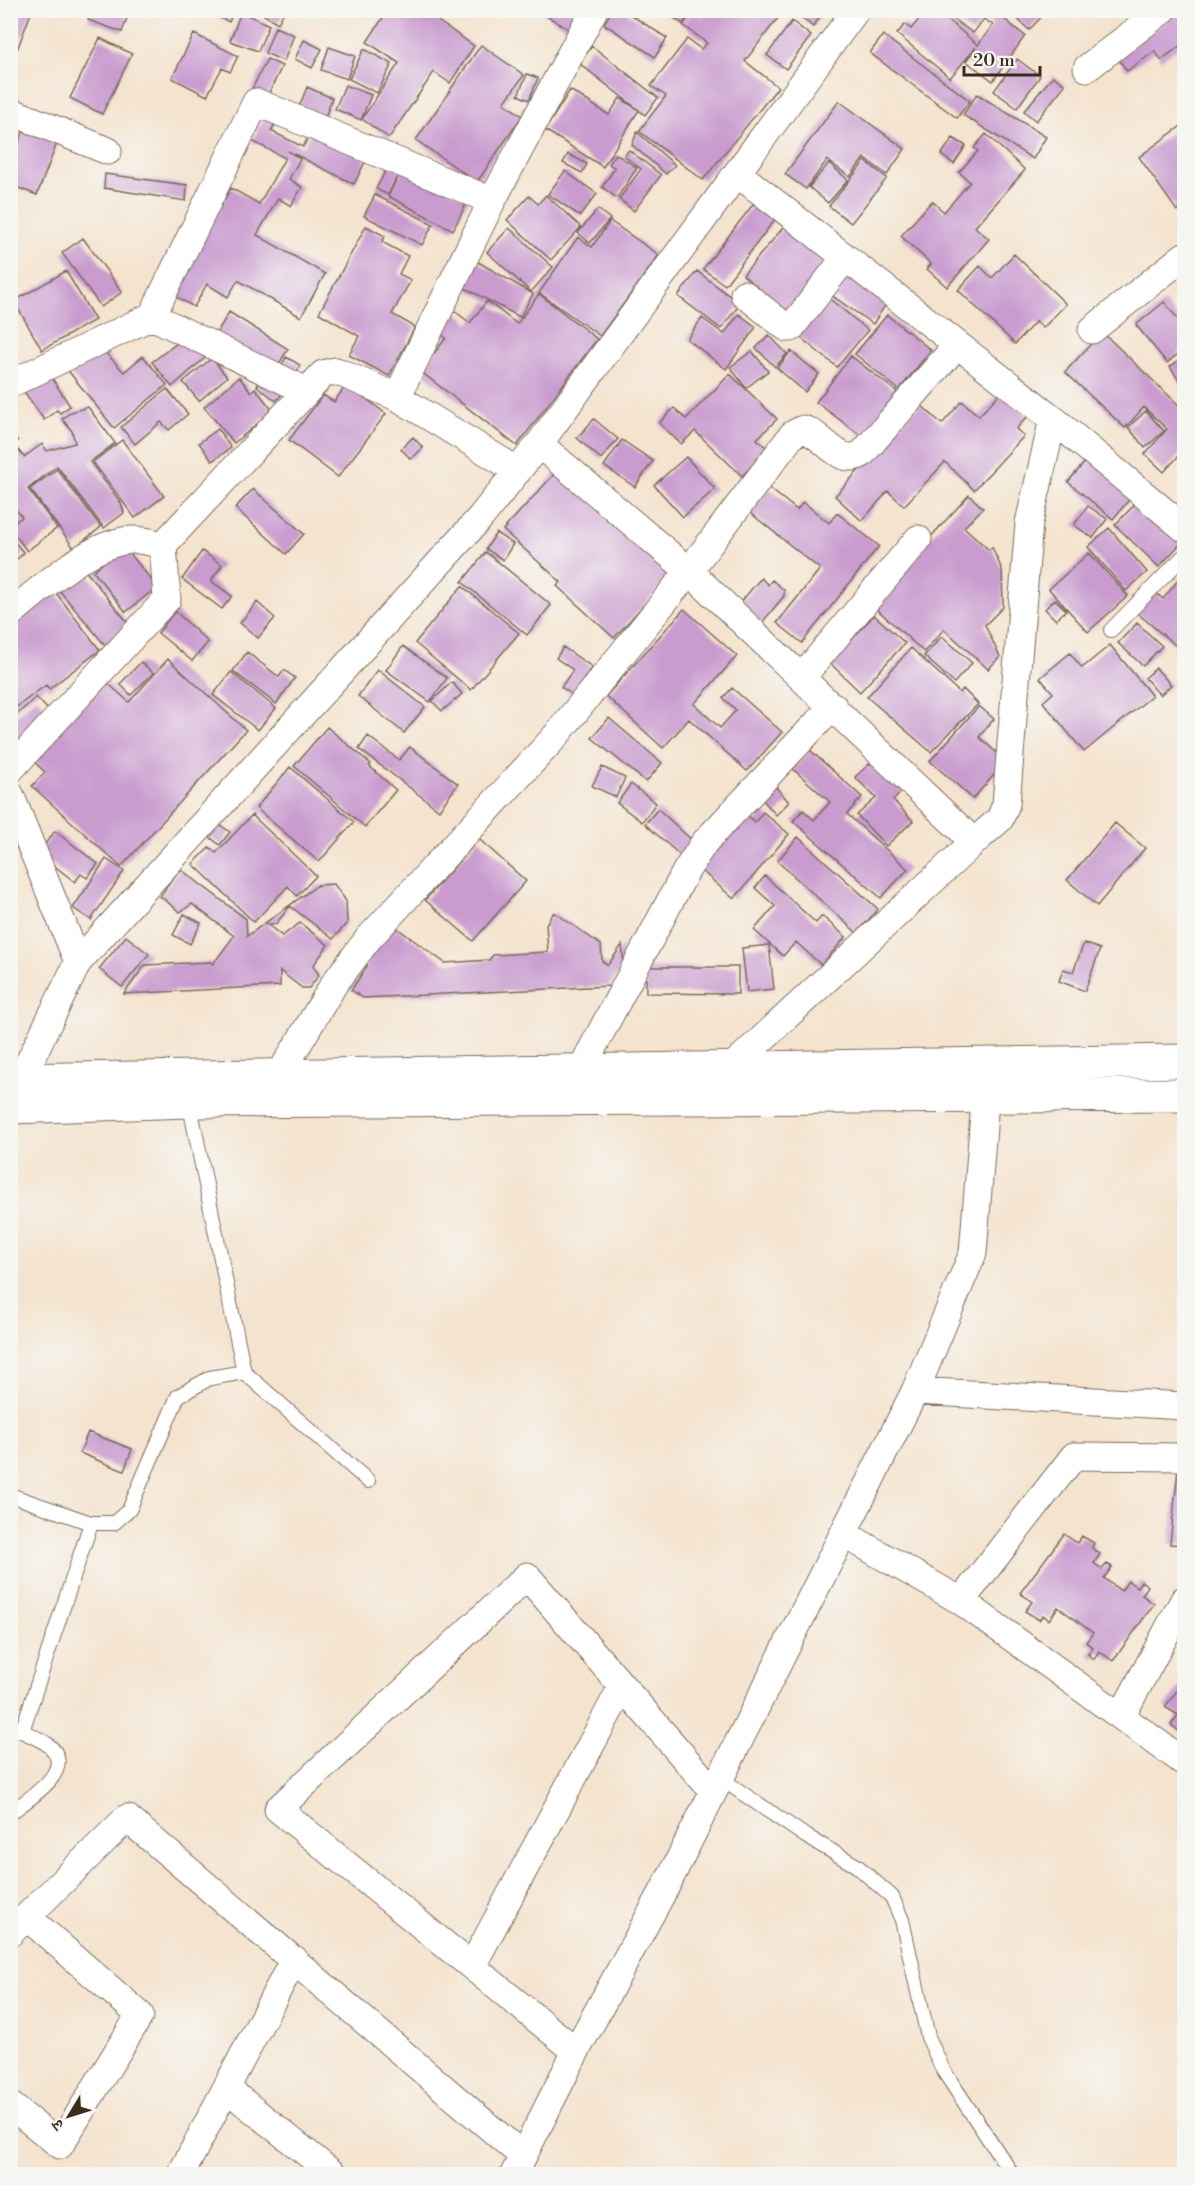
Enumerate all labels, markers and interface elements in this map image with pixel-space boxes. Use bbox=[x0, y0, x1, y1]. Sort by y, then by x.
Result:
scale bar bbox=[964, 39, 1040, 77]
text: 20 m bbox=[973, 49, 1015, 72]
north arrow bbox=[39, 2086, 99, 2146]
text: उ bbox=[46, 2114, 69, 2135]

